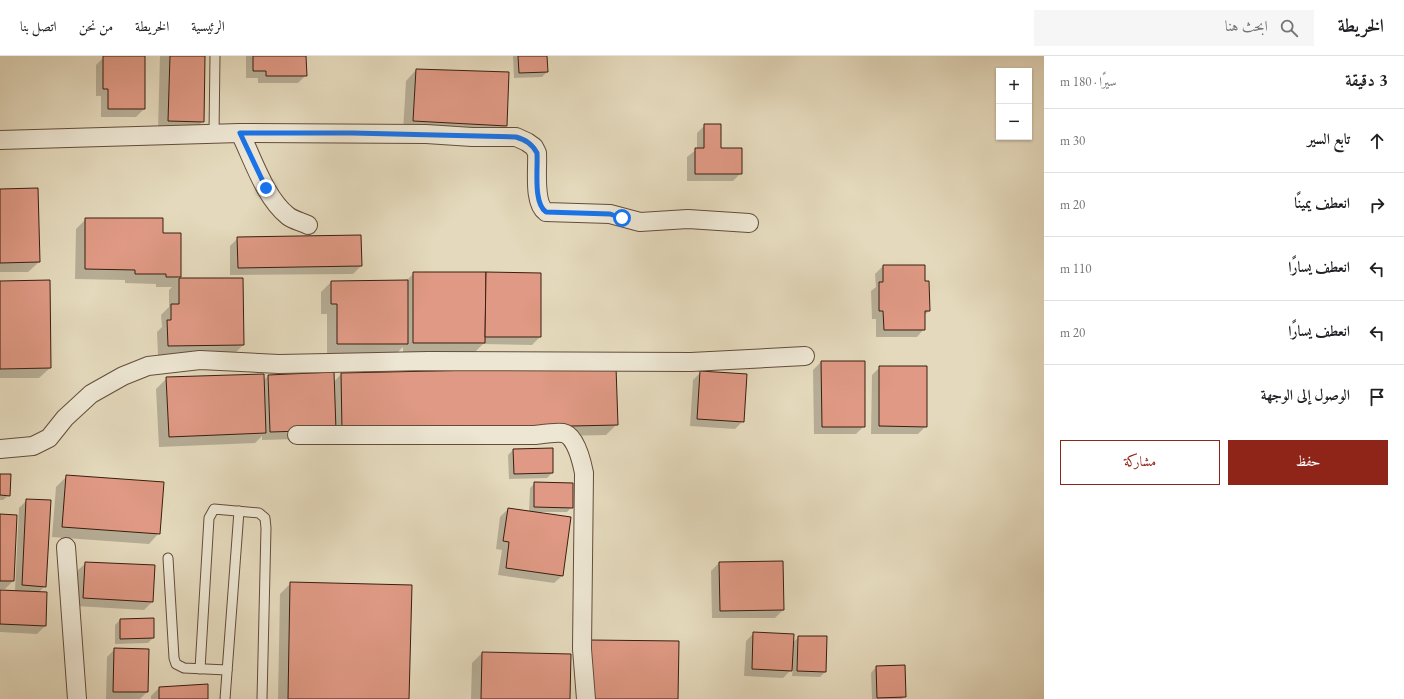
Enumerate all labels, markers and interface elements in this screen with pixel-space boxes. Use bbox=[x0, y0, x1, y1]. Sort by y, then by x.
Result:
search box bbox=[1034, 10, 1314, 46]
text: الخريطة bbox=[1338, 13, 1384, 38]
text: ابحث هنا bbox=[1225, 16, 1268, 35]
text: اتصل بنا bbox=[20, 17, 57, 35]
text: من نحن bbox=[79, 17, 113, 35]
text: الخريطة bbox=[135, 17, 169, 35]
text: الرئيسية bbox=[191, 17, 225, 35]
icon: search bbox=[1278, 17, 1300, 39]
map controls bbox=[996, 68, 1032, 140]
button: + bbox=[996, 68, 1032, 104]
text: 3 دقيقة bbox=[1345, 69, 1388, 91]
text: سيرًا · 180 m bbox=[1060, 73, 1117, 90]
button: − bbox=[996, 104, 1032, 140]
text: تابع السير bbox=[1307, 129, 1350, 148]
icon: ahead bbox=[1366, 130, 1388, 152]
text: 30 m bbox=[1060, 132, 1085, 149]
route end bbox=[257, 179, 275, 197]
text: انعطف يمينًا bbox=[1294, 193, 1350, 212]
icon: right bbox=[1366, 194, 1388, 216]
text: 20 m bbox=[1060, 196, 1085, 213]
route start bbox=[613, 209, 631, 227]
text: انعطف يسارًا bbox=[1288, 257, 1350, 276]
icon: left bbox=[1366, 258, 1388, 280]
text: 110 m bbox=[1060, 260, 1091, 277]
text: انعطف يسارًا bbox=[1288, 321, 1350, 340]
icon: left bbox=[1366, 322, 1388, 344]
text: 20 m bbox=[1060, 324, 1085, 341]
text: الوصول إلى الوجهة bbox=[1261, 385, 1350, 404]
icon: arrive bbox=[1366, 386, 1388, 408]
button: مشاركة bbox=[1060, 440, 1220, 485]
button: حفظ bbox=[1228, 440, 1388, 485]

